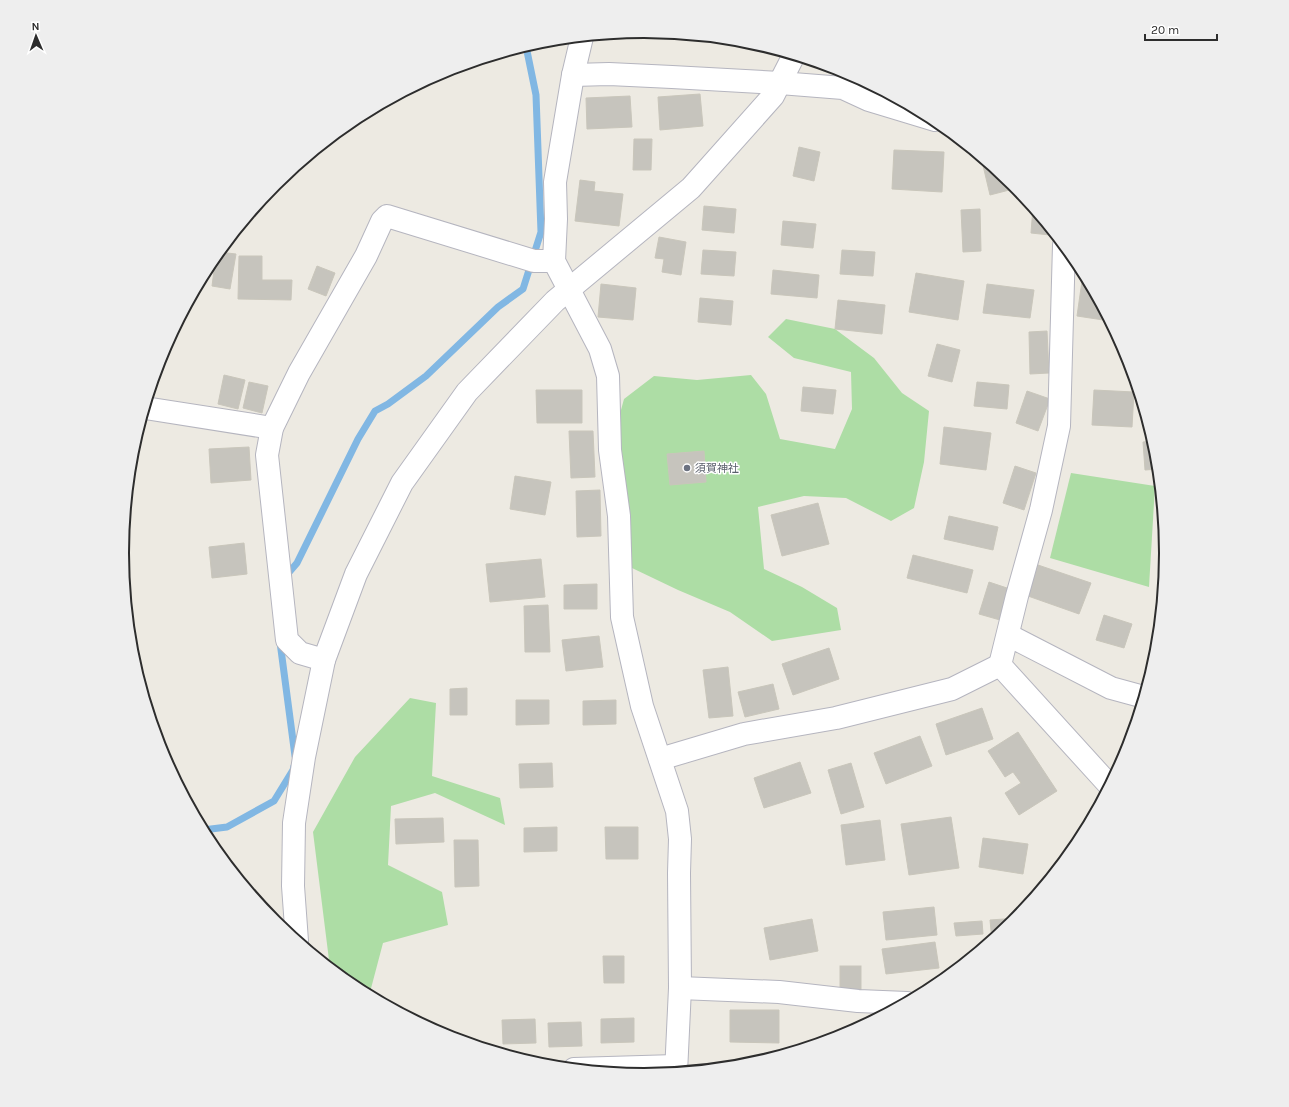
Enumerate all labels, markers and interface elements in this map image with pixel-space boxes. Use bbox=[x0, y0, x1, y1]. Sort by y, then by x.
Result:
north arrow bbox=[16, 16, 56, 56]
scale bar bbox=[1145, 16, 1217, 42]
text: N bbox=[31, 20, 40, 33]
text: 20 m bbox=[1151, 23, 1179, 37]
place label: 須賀神社 bbox=[695, 462, 739, 475]
marker: 須賀神社 bbox=[682, 463, 692, 473]

